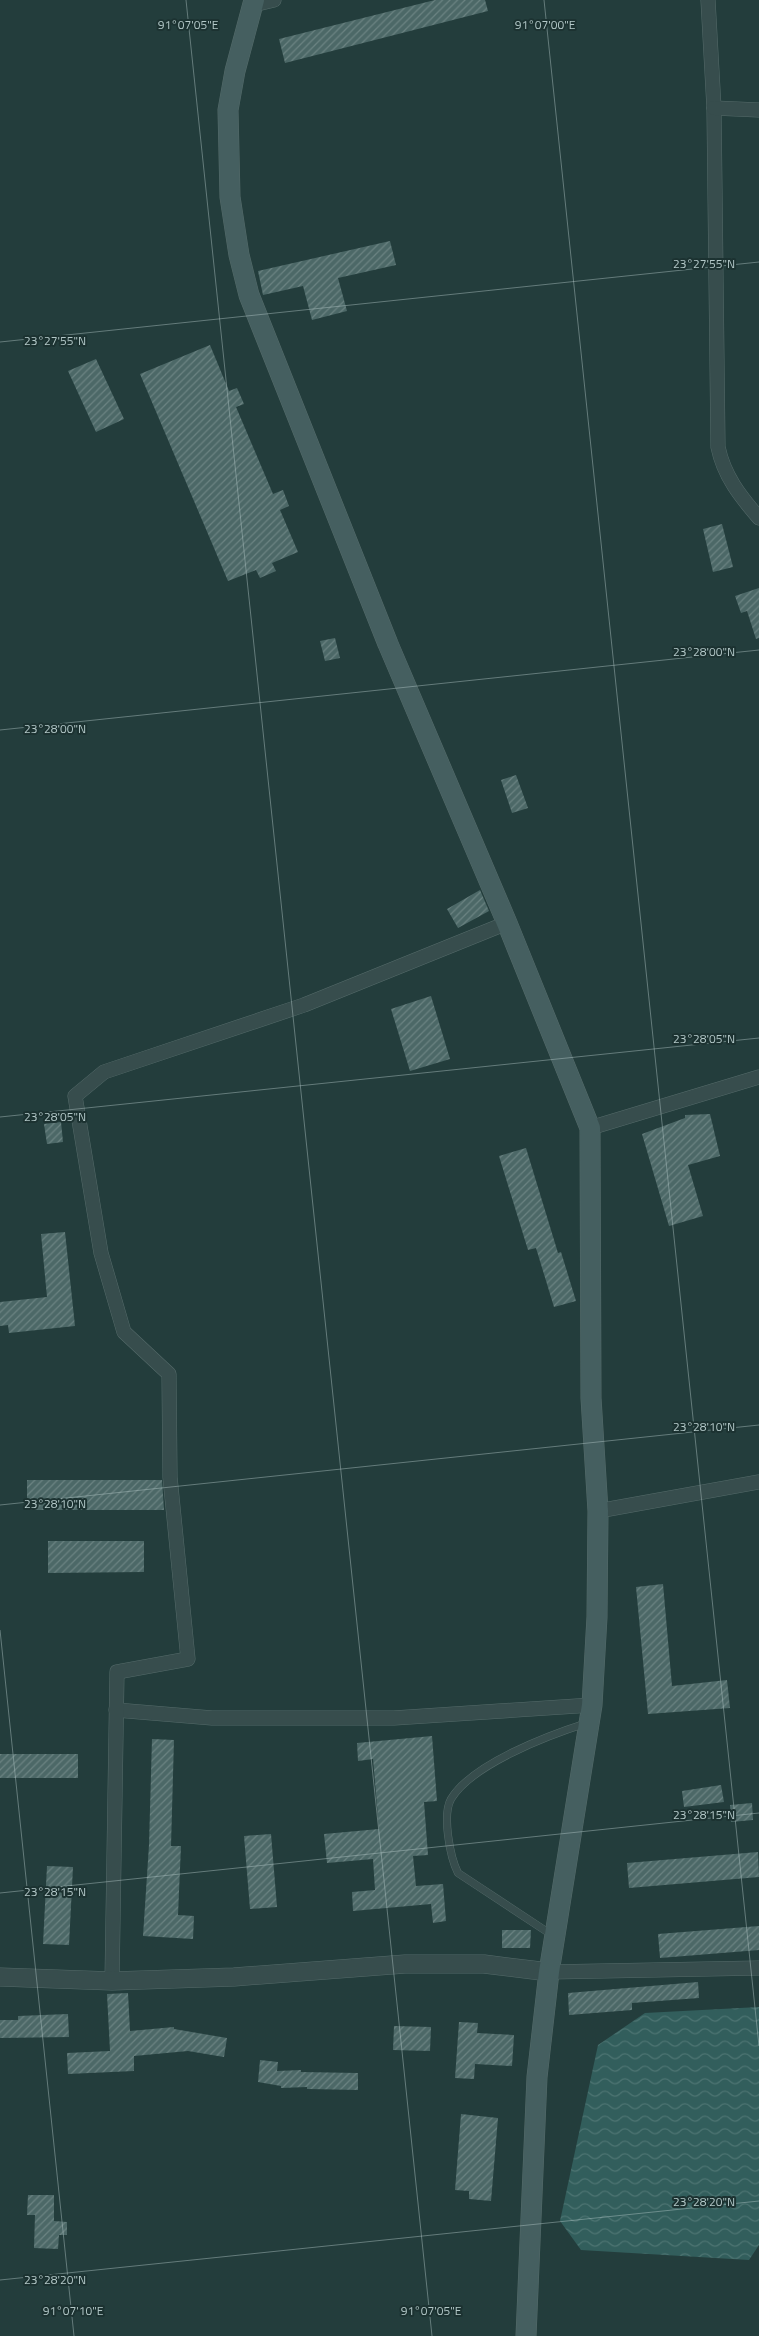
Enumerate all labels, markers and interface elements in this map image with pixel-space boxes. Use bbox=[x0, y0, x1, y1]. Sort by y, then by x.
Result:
text: 91°07'05"E bbox=[158, 15, 219, 34]
text: 91°07'00"E bbox=[515, 15, 576, 34]
text: 23°27'55"N bbox=[673, 254, 735, 273]
text: 23°27'55"N bbox=[24, 331, 86, 350]
text: 23°28'00"N bbox=[673, 642, 735, 661]
text: 23°28'00"N bbox=[24, 719, 86, 738]
text: 23°28'05"N bbox=[673, 1029, 735, 1048]
text: 23°28'05"N bbox=[24, 1107, 86, 1126]
text: 23°28'10"N bbox=[673, 1417, 735, 1436]
text: 23°28'10"N bbox=[24, 1494, 86, 1513]
text: 23°28'15"N bbox=[673, 1805, 735, 1824]
text: 23°28'15"N bbox=[24, 1882, 86, 1901]
text: 23°28'20"N bbox=[673, 2192, 735, 2211]
text: 23°28'20"N bbox=[24, 2270, 86, 2289]
text: 91°07'10"E bbox=[43, 2301, 104, 2320]
text: 91°07'05"E bbox=[401, 2301, 462, 2320]

